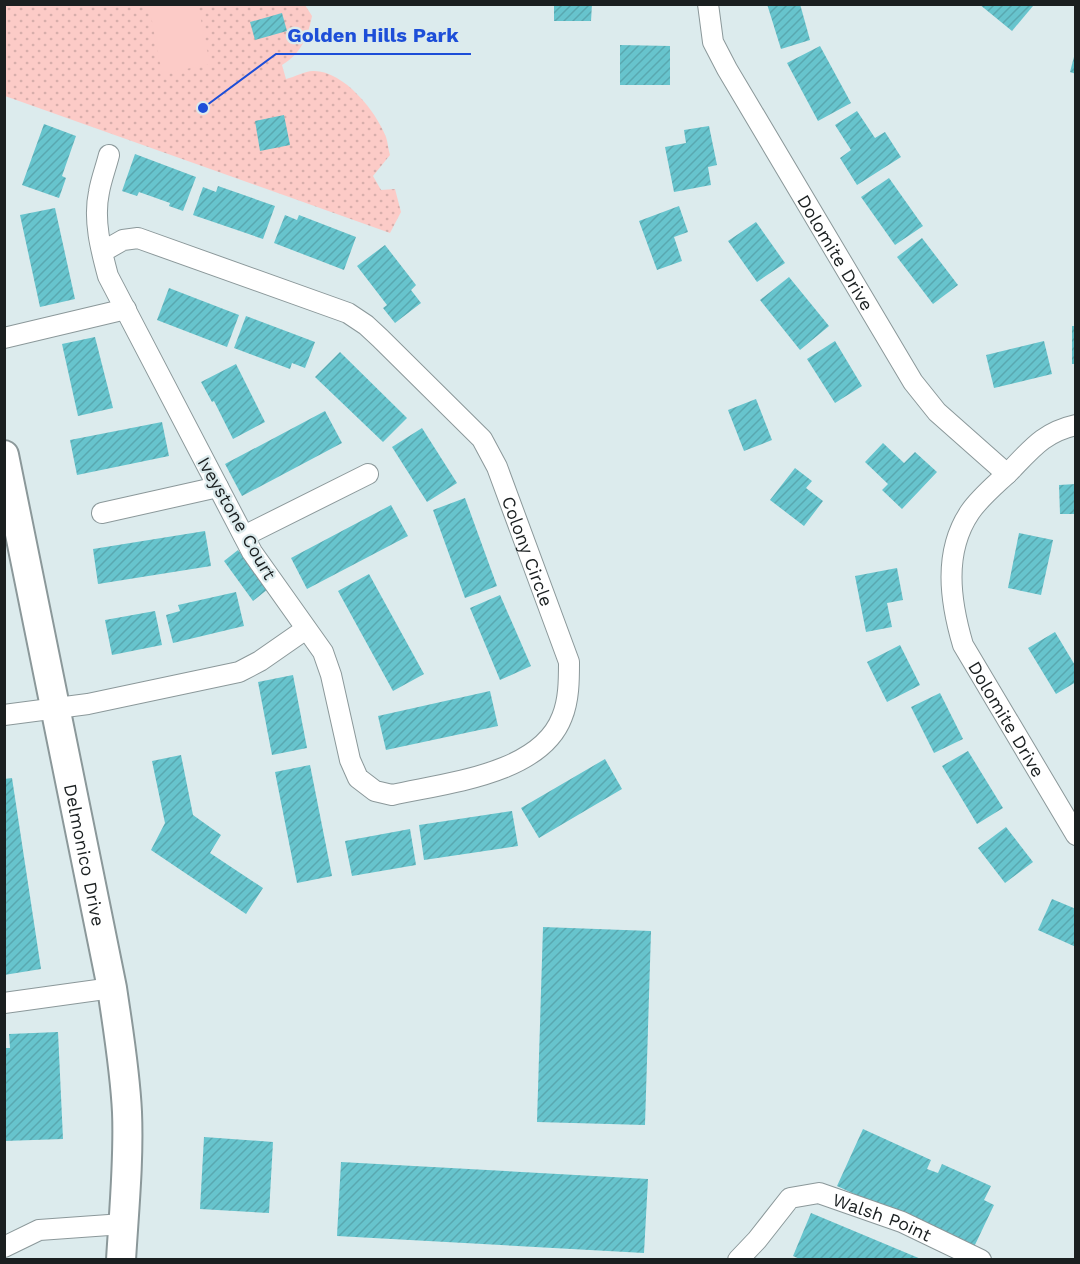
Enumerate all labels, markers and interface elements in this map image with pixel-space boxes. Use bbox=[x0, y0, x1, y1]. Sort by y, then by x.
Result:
callout: Golden Hills Park bbox=[276, 16, 471, 54]
text: Golden Hills Park bbox=[287, 23, 459, 47]
street label: Dolomite Drive bbox=[793, 191, 878, 314]
street label: Iveystone Court bbox=[193, 453, 281, 583]
street label: Colony Circle bbox=[498, 493, 558, 609]
street label: Dolomite Drive bbox=[964, 657, 1049, 780]
street label: Delmonico Drive bbox=[60, 782, 110, 928]
street label: Walsh Point bbox=[830, 1188, 936, 1245]

